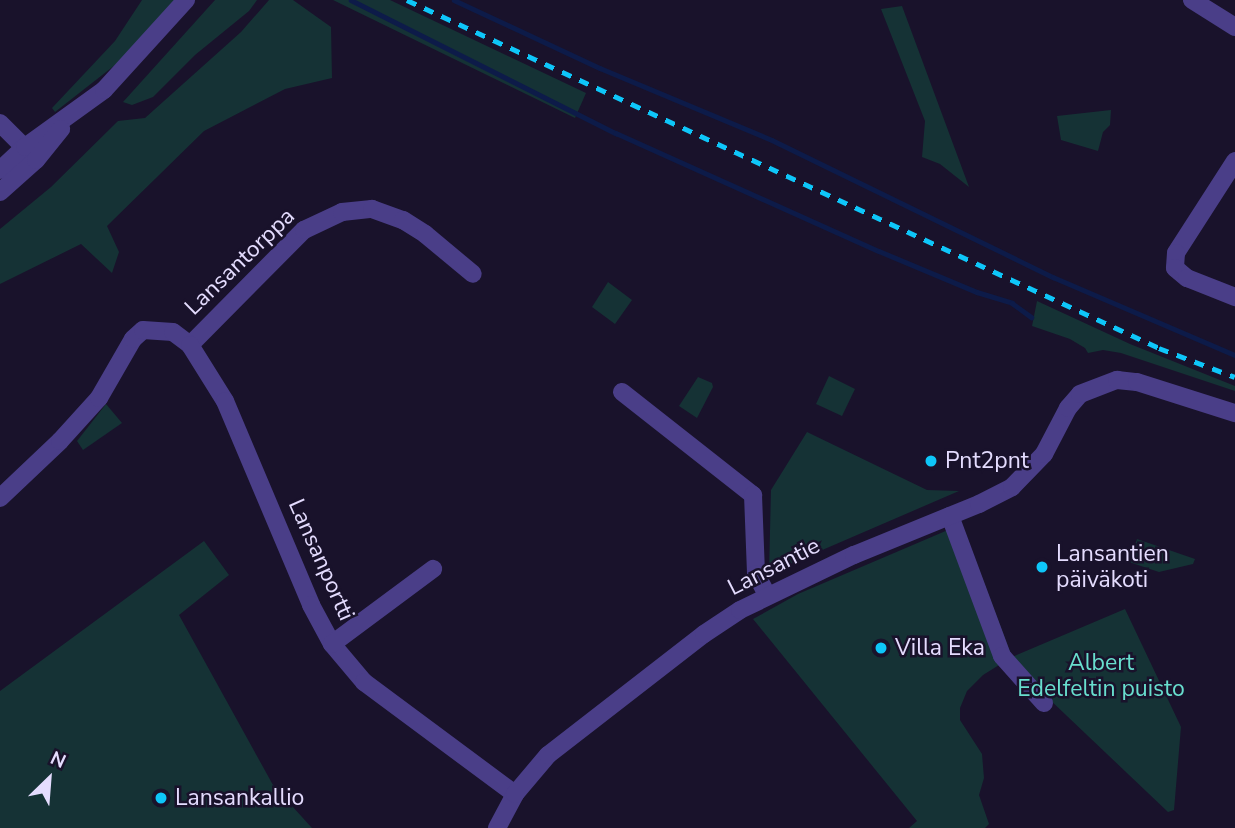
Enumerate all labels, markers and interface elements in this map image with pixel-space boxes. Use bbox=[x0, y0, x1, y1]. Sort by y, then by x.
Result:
street label: Lansantorppa bbox=[179, 203, 301, 321]
place label: Pnt2pnt bbox=[945, 447, 1029, 475]
marker: Pnt2pnt bbox=[923, 453, 939, 469]
street label: Lansanportti bbox=[282, 495, 360, 625]
street label: Lansantie bbox=[723, 532, 825, 602]
place label: Lansantien päiväkoti bbox=[1056, 540, 1169, 594]
marker: Lansantien päiväkoti bbox=[1034, 559, 1050, 575]
place label: Villa Eka bbox=[895, 634, 985, 662]
marker: Villa Eka bbox=[873, 640, 889, 656]
park label: Albert Edelfeltin puisto bbox=[1017, 649, 1185, 703]
north arrow bbox=[14, 744, 84, 814]
text: N bbox=[46, 745, 70, 775]
place label: Lansankallio bbox=[175, 784, 304, 812]
marker: Lansankallio bbox=[153, 790, 169, 806]

